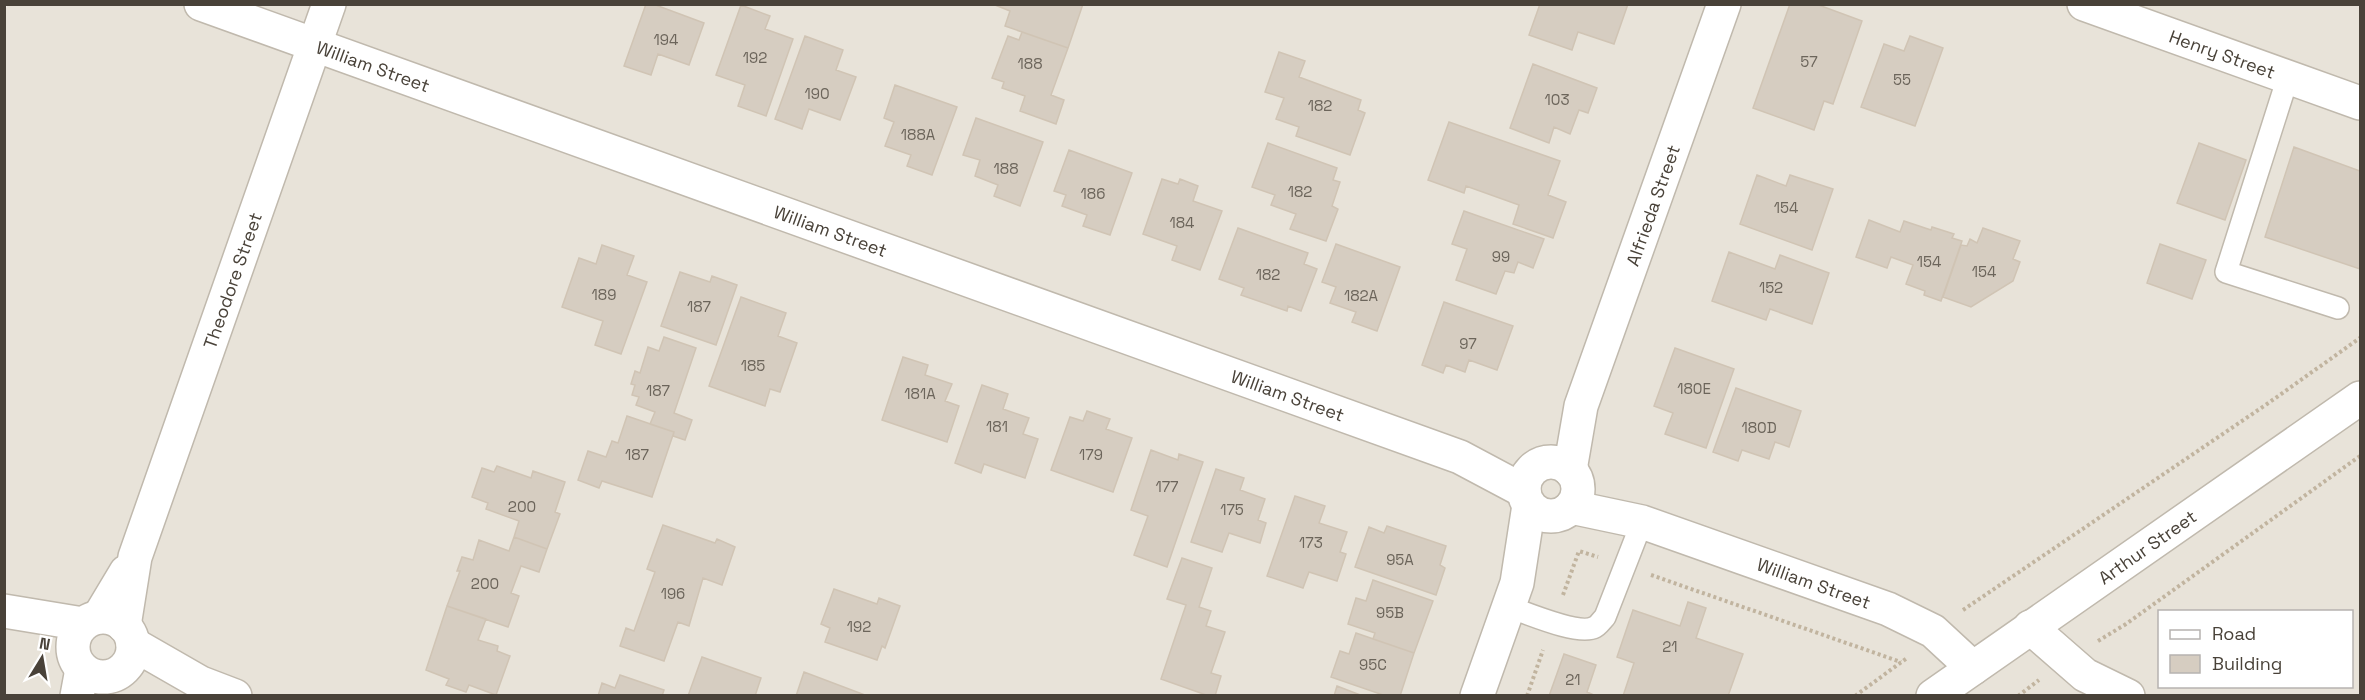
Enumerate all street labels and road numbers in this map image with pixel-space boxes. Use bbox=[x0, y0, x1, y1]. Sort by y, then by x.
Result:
street label: Henry Street bbox=[2166, 24, 2278, 83]
street label: William Street bbox=[313, 35, 433, 97]
street label: Alfrieda Street bbox=[1620, 141, 1685, 269]
street label: William Street bbox=[771, 200, 890, 261]
street label: Theodore Street bbox=[198, 209, 267, 352]
street label: William Street bbox=[1228, 364, 1348, 426]
street label: Arthur Street bbox=[2093, 504, 2201, 589]
street label: William Street bbox=[1754, 552, 1874, 613]

